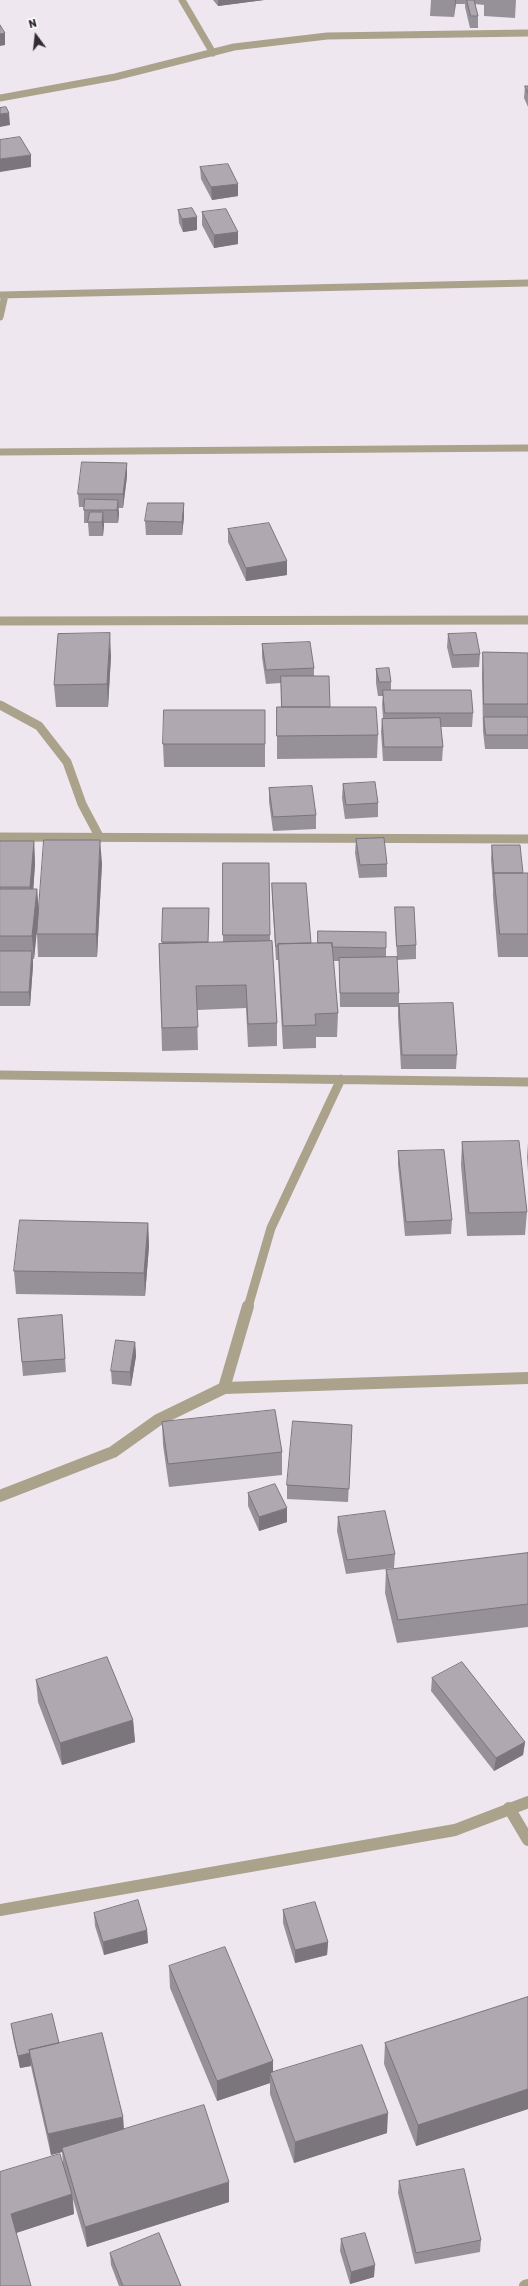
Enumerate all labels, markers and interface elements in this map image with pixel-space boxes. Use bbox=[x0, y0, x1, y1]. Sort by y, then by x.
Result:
north arrow bbox=[16, 16, 56, 56]
text: N bbox=[27, 17, 38, 31]

